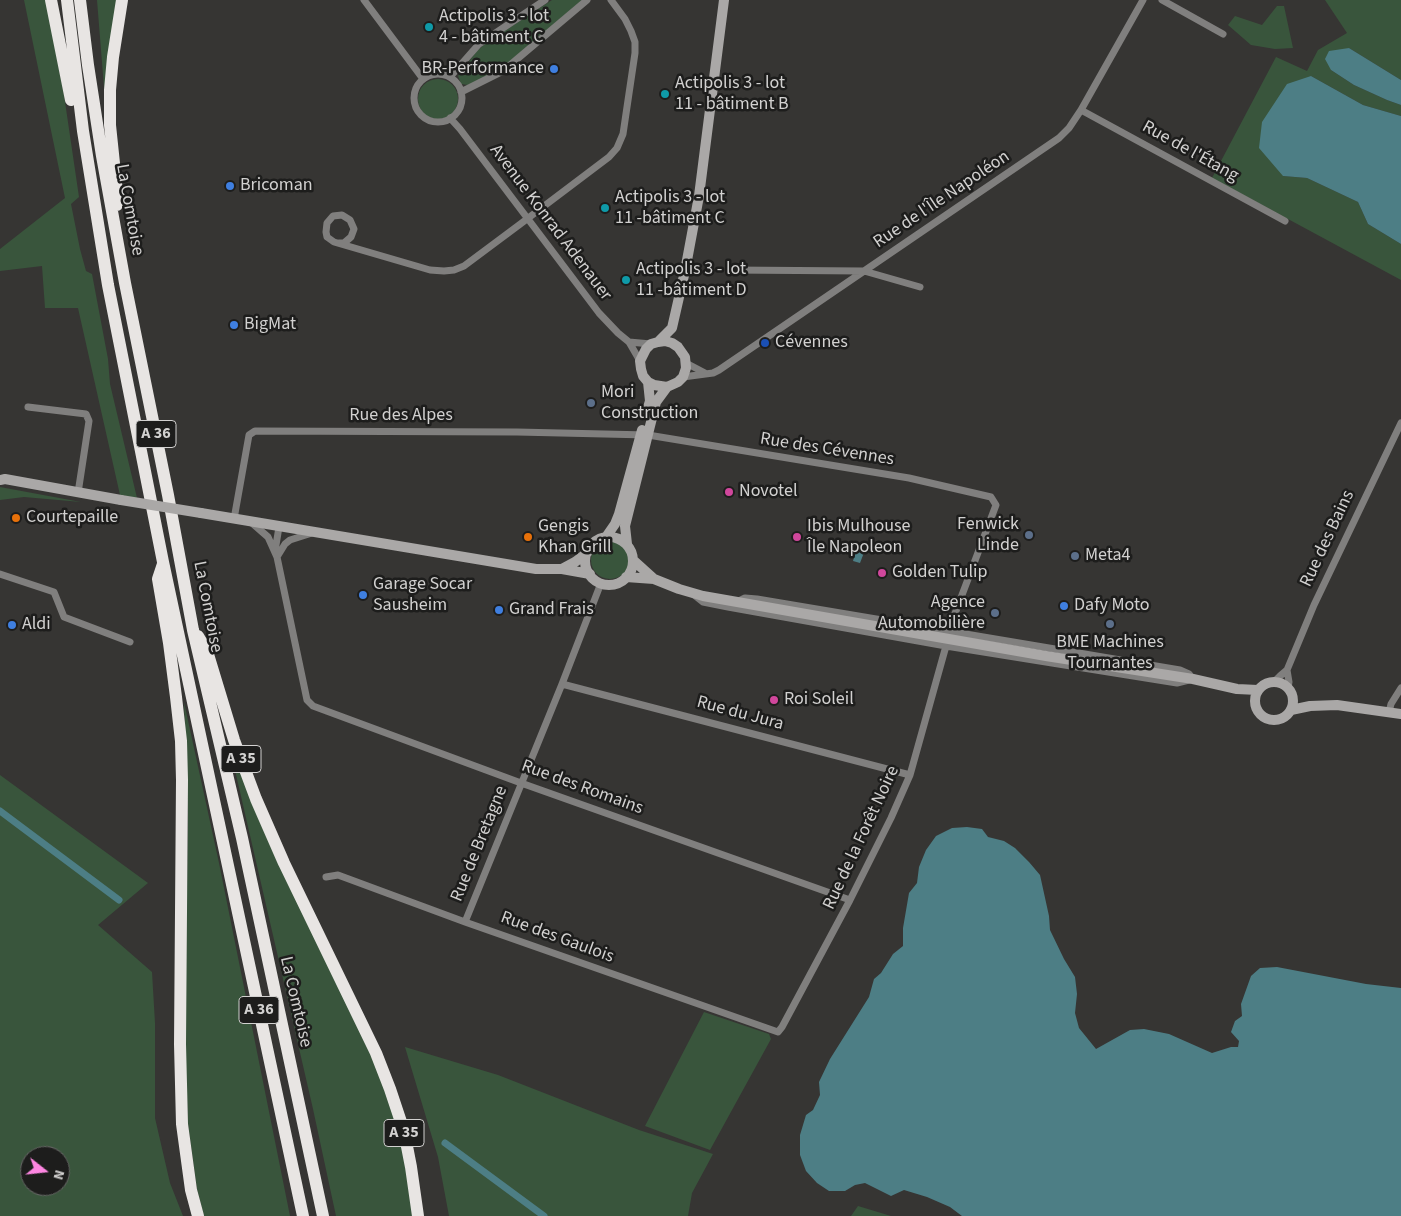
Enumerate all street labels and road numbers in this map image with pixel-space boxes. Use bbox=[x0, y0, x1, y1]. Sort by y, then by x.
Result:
street label: Rue de l'Étang bbox=[1138, 117, 1242, 187]
street label: Avenue Konrad Adenauer bbox=[484, 141, 616, 305]
street label: Rue de l'Île Napoléon bbox=[870, 146, 1014, 254]
street label: La Comtoise bbox=[110, 162, 148, 258]
street label: Rue des Alpes bbox=[349, 405, 453, 427]
road number: A 36 bbox=[136, 420, 176, 448]
street label: Rue des Cévennes bbox=[758, 429, 896, 471]
street label: Rue des Bains bbox=[1296, 487, 1360, 591]
street label: La Comtoise bbox=[188, 559, 226, 655]
street label: Rue du Jura bbox=[694, 692, 786, 736]
road number: A 35 bbox=[221, 746, 261, 772]
street label: Rue des Romains bbox=[518, 756, 646, 820]
street label: Rue de la Forêt Noire bbox=[819, 763, 905, 913]
street label: Rue de Bretagne bbox=[447, 783, 513, 905]
street label: Rue des Gaulois bbox=[497, 908, 617, 968]
street label: La Comtoise bbox=[274, 954, 316, 1050]
road number: A 36 bbox=[239, 996, 279, 1024]
road number: A 35 bbox=[384, 1120, 424, 1146]

